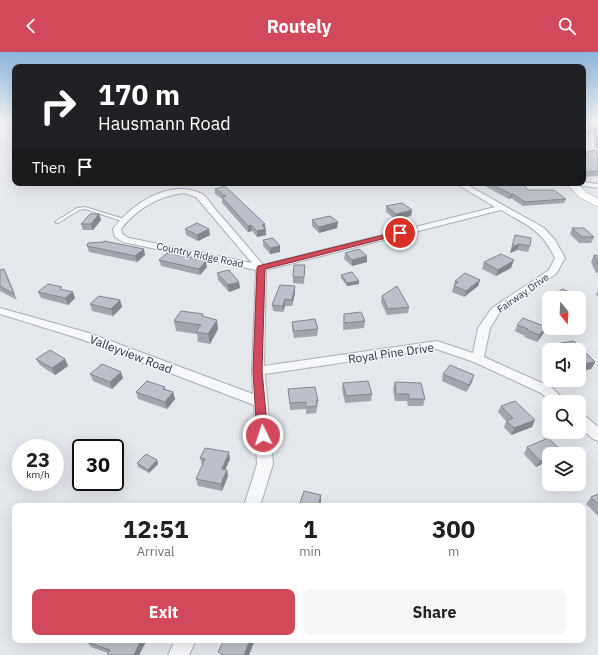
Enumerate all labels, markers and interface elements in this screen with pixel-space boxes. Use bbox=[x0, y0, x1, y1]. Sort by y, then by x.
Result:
icon: back bbox=[20, 15, 42, 37]
text: Routely bbox=[267, 15, 331, 38]
icon: search bbox=[556, 15, 578, 37]
text: 170 m bbox=[98, 76, 180, 113]
icon: right bbox=[32, 80, 84, 132]
text: Hausmann Road bbox=[98, 112, 231, 135]
icon: arrive bbox=[74, 156, 96, 178]
text: Then bbox=[32, 158, 66, 177]
pin bbox=[383, 216, 417, 250]
icon: arrive bbox=[389, 222, 411, 244]
street label: Country Ridge Road bbox=[155, 239, 245, 271]
street label: Fairway Drive bbox=[495, 270, 552, 316]
north arrow bbox=[542, 291, 586, 335]
map controls bbox=[542, 291, 586, 491]
street label: Valleyview Road bbox=[88, 331, 174, 377]
street label: Royal Pine Drive bbox=[347, 339, 435, 366]
button: sound bbox=[542, 343, 586, 387]
button: search bbox=[542, 395, 586, 439]
position arrow bbox=[242, 414, 284, 456]
speed limit sign: 30 bbox=[72, 439, 124, 491]
text: 23 bbox=[26, 446, 50, 473]
button: layers bbox=[542, 447, 586, 491]
text: km/h bbox=[26, 468, 50, 481]
text: 12:51 bbox=[123, 513, 188, 545]
text: 1 bbox=[303, 513, 317, 545]
text: 300 bbox=[432, 513, 475, 545]
text: Arrival bbox=[137, 543, 175, 560]
text: min bbox=[299, 543, 321, 560]
text: m bbox=[448, 543, 459, 560]
button: Exit bbox=[32, 589, 295, 635]
button: Share bbox=[303, 589, 566, 635]

